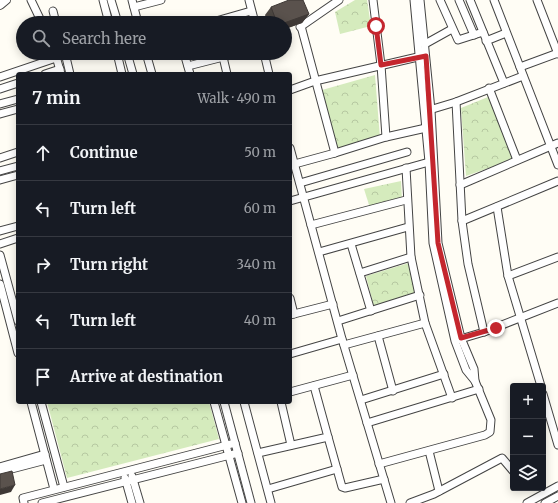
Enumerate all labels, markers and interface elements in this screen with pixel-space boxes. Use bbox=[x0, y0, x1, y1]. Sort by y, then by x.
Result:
search box bbox=[16, 16, 292, 60]
route start bbox=[367, 17, 385, 35]
icon: search bbox=[30, 27, 52, 49]
text: Search here bbox=[62, 29, 146, 48]
text: 7 min bbox=[32, 87, 81, 109]
text: Walk · 490 m bbox=[197, 90, 276, 107]
icon: ahead bbox=[32, 142, 54, 164]
text: Continue bbox=[70, 143, 138, 162]
text: 50 m bbox=[244, 144, 276, 161]
icon: left bbox=[32, 198, 54, 220]
text: Turn left bbox=[70, 199, 136, 218]
text: 60 m bbox=[244, 200, 276, 217]
icon: right bbox=[32, 254, 54, 276]
text: Turn right bbox=[70, 255, 148, 274]
text: 340 m bbox=[237, 256, 276, 273]
icon: left bbox=[32, 310, 54, 332]
text: Turn left bbox=[70, 311, 136, 330]
text: 40 m bbox=[244, 312, 276, 329]
route end bbox=[487, 319, 505, 337]
icon: arrive bbox=[32, 366, 54, 388]
text: Arrive at destination bbox=[70, 367, 223, 386]
map controls bbox=[510, 383, 546, 491]
button: + bbox=[510, 383, 546, 419]
button: − bbox=[510, 419, 546, 455]
button: layers bbox=[510, 455, 546, 491]

